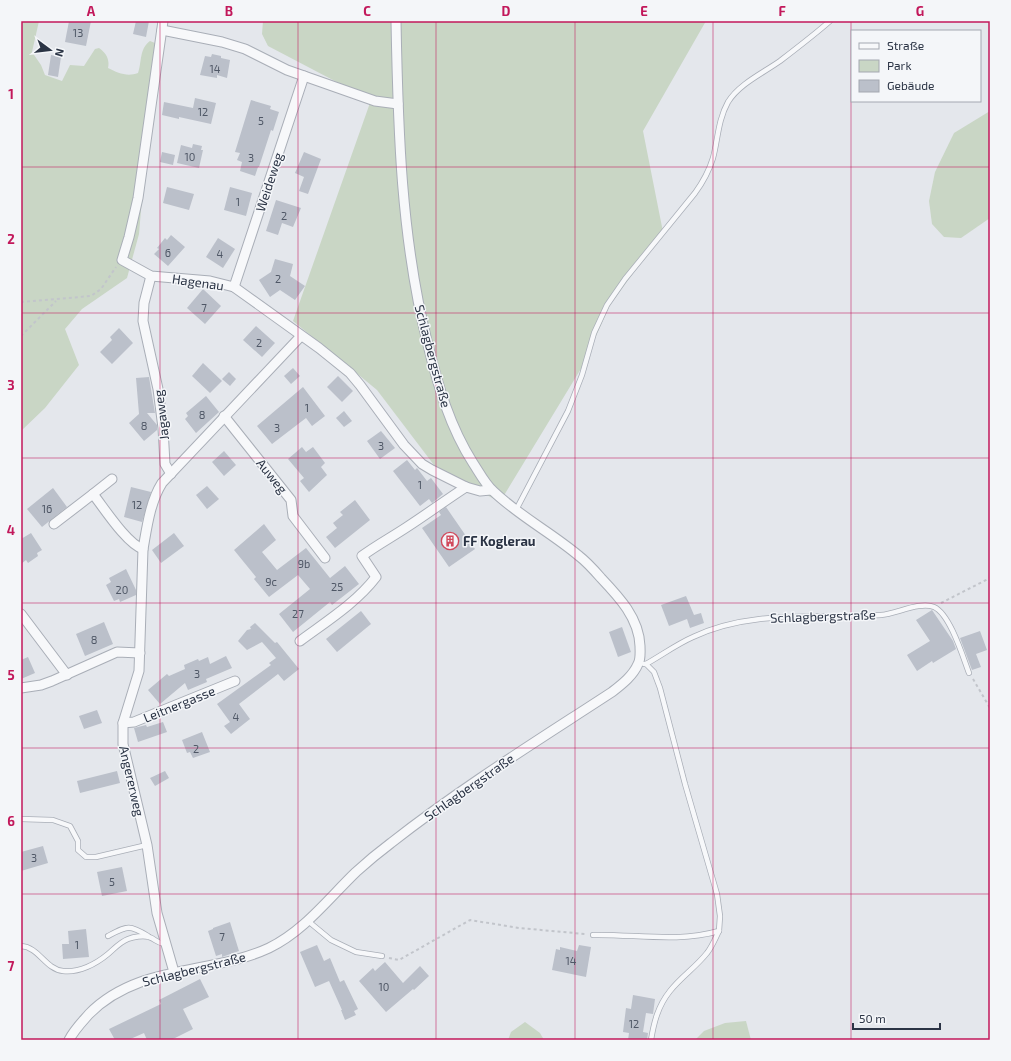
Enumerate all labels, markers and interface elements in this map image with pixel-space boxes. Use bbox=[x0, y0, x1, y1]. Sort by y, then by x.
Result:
text: A bbox=[87, 3, 96, 19]
text: B bbox=[225, 3, 233, 19]
text: C bbox=[363, 3, 371, 19]
text: D bbox=[502, 3, 511, 19]
text: E bbox=[640, 3, 648, 19]
text: F bbox=[778, 3, 786, 19]
text: G bbox=[916, 3, 924, 19]
house number: 13 bbox=[73, 26, 83, 39]
north arrow bbox=[30, 30, 70, 70]
legend bbox=[851, 30, 981, 102]
text: Straße bbox=[887, 38, 924, 52]
text: N bbox=[53, 47, 67, 58]
text: Park bbox=[887, 58, 912, 72]
house number: 14 bbox=[209, 62, 221, 75]
text: Gebäude bbox=[887, 78, 935, 92]
text: 1 bbox=[8, 86, 14, 102]
house number: 12 bbox=[198, 105, 208, 118]
house number: 5 bbox=[258, 114, 264, 127]
house number: 10 bbox=[184, 150, 196, 163]
street label: Weideweg bbox=[252, 150, 286, 214]
house number: 3 bbox=[248, 151, 254, 164]
house number: 1 bbox=[236, 195, 240, 208]
house number: 2 bbox=[281, 209, 287, 222]
text: 2 bbox=[7, 231, 15, 247]
house number: 6 bbox=[165, 246, 171, 259]
house number: 4 bbox=[217, 247, 224, 260]
street label: Hagenau bbox=[171, 270, 225, 294]
house number: 2 bbox=[275, 272, 281, 285]
house number: 7 bbox=[201, 301, 207, 314]
street label: Schlagbergstraße bbox=[412, 303, 454, 409]
house number: 2 bbox=[256, 336, 262, 349]
text: 3 bbox=[7, 377, 15, 393]
street label: Jagaweg bbox=[150, 389, 172, 441]
house number: 1 bbox=[305, 401, 309, 414]
house number: 8 bbox=[199, 408, 205, 421]
house number: 8 bbox=[141, 419, 147, 432]
house number: 3 bbox=[274, 421, 280, 434]
house number: 3 bbox=[378, 439, 384, 452]
street label: Auweg bbox=[253, 455, 291, 497]
house number: 1 bbox=[418, 478, 422, 491]
house number: 12 bbox=[132, 498, 142, 511]
house number: 16 bbox=[42, 502, 52, 515]
text: 4 bbox=[7, 522, 15, 538]
building icon: FF Koglerau bbox=[440, 531, 460, 551]
place label: FF Koglerau bbox=[463, 533, 536, 549]
house number: 9b bbox=[298, 557, 310, 570]
house number: 9c bbox=[265, 575, 277, 588]
house number: 25 bbox=[331, 580, 343, 593]
house number: 20 bbox=[116, 583, 128, 596]
street label: Schlagbergstraße bbox=[770, 606, 876, 626]
house number: 27 bbox=[292, 607, 304, 620]
house number: 8 bbox=[91, 633, 97, 646]
text: 5 bbox=[7, 667, 15, 683]
house number: 3 bbox=[194, 667, 200, 680]
street label: Leitnergasse bbox=[141, 682, 217, 726]
house number: 4 bbox=[233, 710, 240, 723]
house number: 2 bbox=[193, 742, 199, 755]
street label: Angererweg bbox=[116, 744, 148, 818]
street label: Schlagbergstraße bbox=[421, 750, 517, 824]
text: 6 bbox=[7, 813, 15, 829]
house number: 3 bbox=[31, 851, 37, 864]
house number: 5 bbox=[109, 875, 115, 888]
house number: 7 bbox=[219, 930, 225, 943]
house number: 1 bbox=[75, 938, 79, 951]
street label: Schlagbergstraße bbox=[141, 948, 247, 990]
house number: 14 bbox=[565, 954, 577, 967]
text: 7 bbox=[8, 958, 15, 974]
house number: 10 bbox=[378, 980, 390, 993]
scale bar bbox=[853, 1005, 940, 1031]
text: 50 m bbox=[859, 1011, 886, 1025]
house number: 12 bbox=[629, 1017, 639, 1030]

